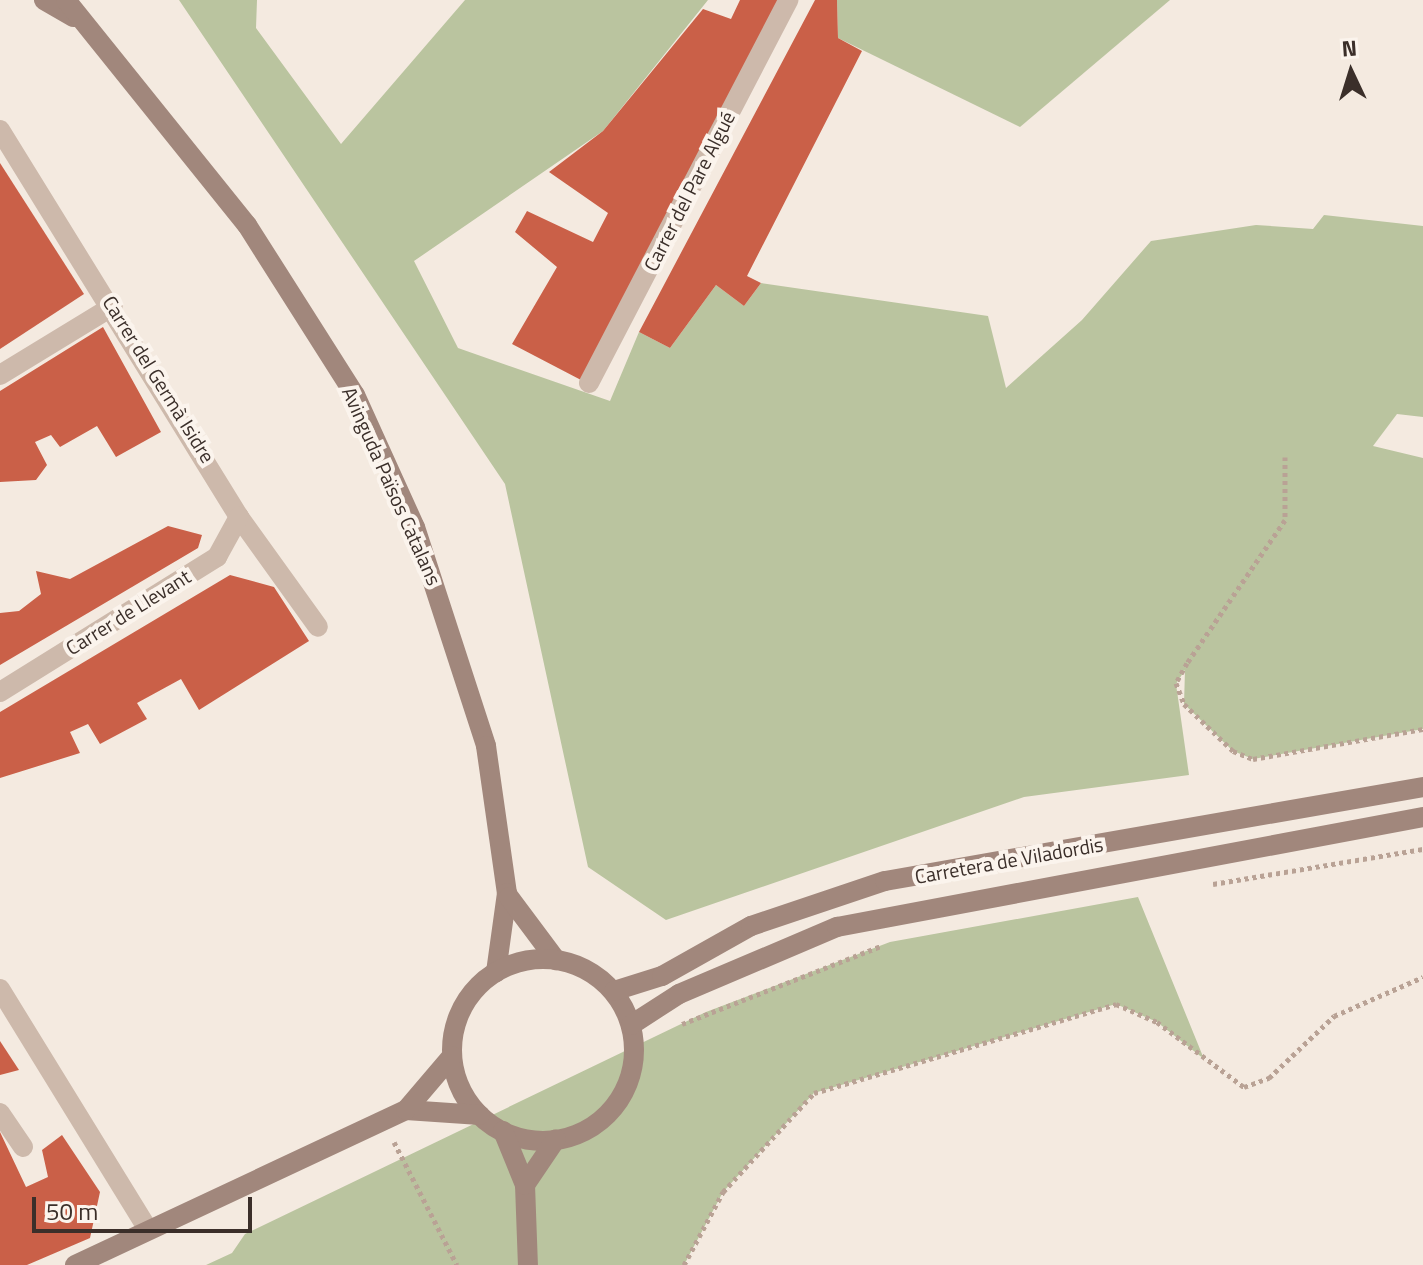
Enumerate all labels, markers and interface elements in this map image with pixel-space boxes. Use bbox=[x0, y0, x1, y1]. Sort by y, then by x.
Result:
text: N bbox=[1341, 31, 1358, 66]
north arrow bbox=[1311, 32, 1391, 112]
street label: Carrer del Pare Algué bbox=[638, 107, 740, 275]
street label: Carrer del Germà Isidre bbox=[98, 291, 220, 467]
street label: Avinguda Països Catalans bbox=[337, 383, 447, 589]
street label: Carrer de Llevant bbox=[61, 564, 195, 660]
street label: Carretera de Viladordis bbox=[913, 832, 1105, 888]
scale bar bbox=[36, 1181, 256, 1231]
text: 50 m bbox=[46, 1193, 98, 1229]

